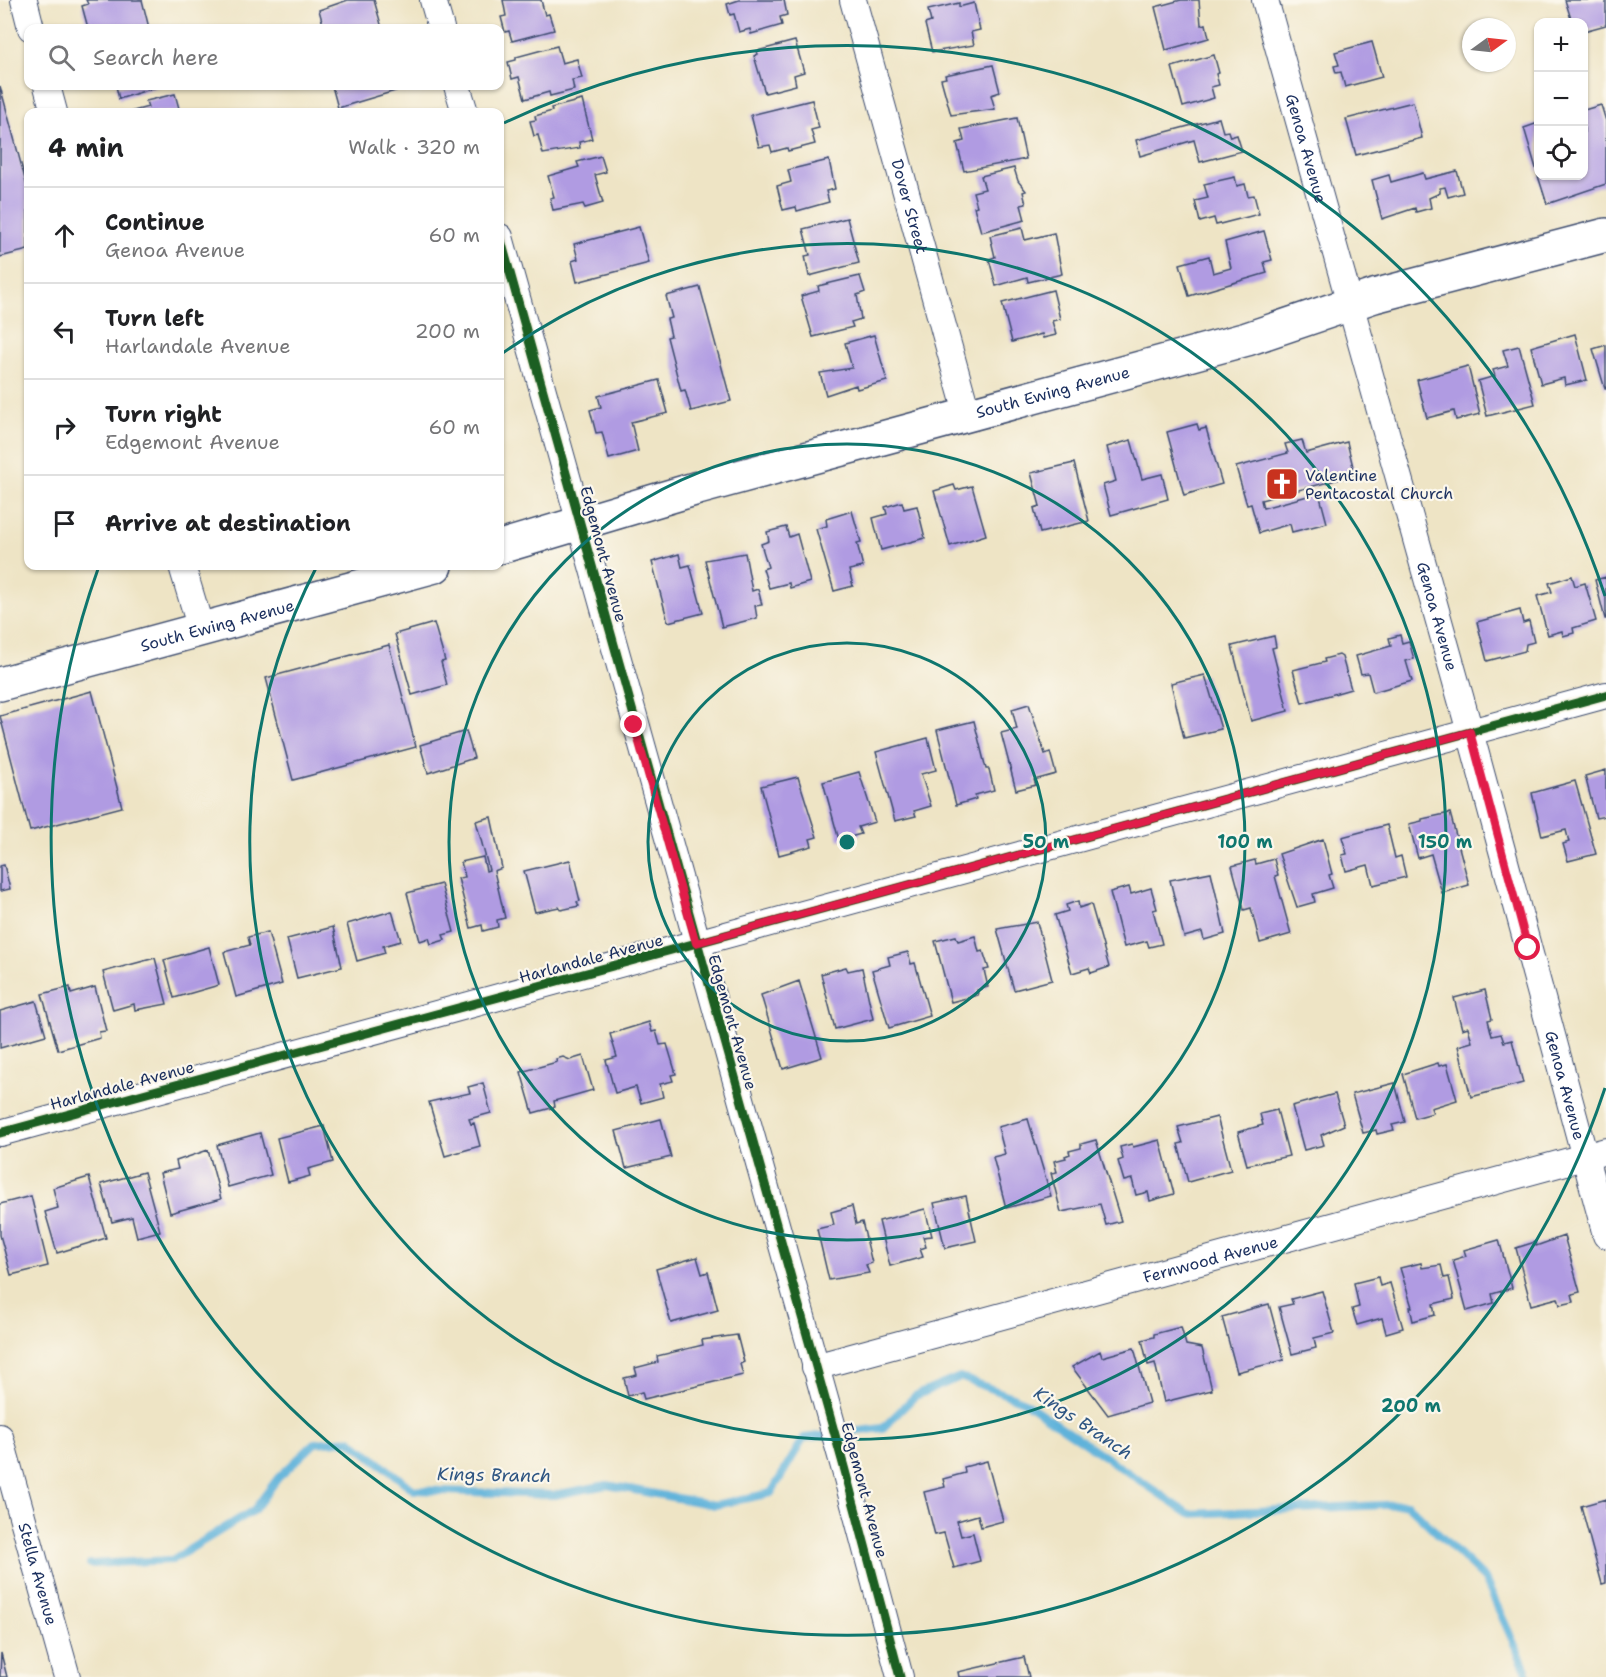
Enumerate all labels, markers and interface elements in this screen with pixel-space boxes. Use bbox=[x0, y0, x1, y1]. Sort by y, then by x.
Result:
north arrow bbox=[1462, 18, 1516, 72]
map controls bbox=[1534, 18, 1588, 180]
button: + bbox=[1534, 18, 1588, 72]
search box bbox=[24, 24, 504, 90]
icon: search bbox=[45, 41, 78, 74]
text: Search here bbox=[93, 43, 219, 72]
button: − bbox=[1534, 72, 1588, 126]
street label: Genoa Avenue bbox=[1281, 92, 1331, 205]
button: locate bbox=[1534, 126, 1588, 180]
text: 4 min bbox=[48, 130, 124, 165]
text: Walk · 320 m bbox=[348, 134, 480, 160]
street label: Dover Street bbox=[886, 157, 933, 256]
text: Continue bbox=[105, 208, 205, 237]
icon: ahead bbox=[48, 219, 81, 252]
text: 60 m bbox=[428, 222, 480, 248]
text: Genoa Avenue bbox=[105, 237, 245, 263]
text: Turn left bbox=[105, 304, 204, 333]
icon: left bbox=[48, 315, 81, 348]
text: 200 m bbox=[415, 318, 480, 344]
text: Harlandale Avenue bbox=[105, 333, 291, 359]
street label: South Ewing Avenue bbox=[973, 361, 1132, 423]
text: Turn right bbox=[105, 400, 222, 429]
icon: right bbox=[48, 411, 81, 444]
text: 60 m bbox=[428, 414, 480, 440]
text: Edgemont Avenue bbox=[105, 429, 280, 455]
place label: Valentine Pentacostal Church bbox=[1305, 465, 1453, 504]
church icon: Valentine Pentacostal Church bbox=[1264, 466, 1300, 502]
street label: Edgemont Avenue bbox=[575, 484, 632, 624]
icon: arrive bbox=[48, 507, 81, 540]
text: Arrive at destination bbox=[105, 509, 351, 538]
street label: Genoa Avenue bbox=[1412, 560, 1462, 673]
street label: South Ewing Avenue bbox=[138, 595, 297, 656]
route end bbox=[620, 711, 646, 737]
text: 50 m bbox=[1023, 830, 1070, 854]
text: 100 m bbox=[1217, 830, 1273, 854]
text: 150 m bbox=[1418, 830, 1473, 854]
centre of rings bbox=[837, 832, 857, 852]
street label: Harlandale Avenue bbox=[517, 929, 666, 988]
route start bbox=[1514, 934, 1540, 960]
street label: Edgemont Avenue bbox=[703, 952, 762, 1092]
street label: Genoa Avenue bbox=[1540, 1028, 1590, 1142]
street label: Harlandale Avenue bbox=[48, 1056, 197, 1115]
street label: Fernwood Avenue bbox=[1141, 1231, 1280, 1288]
water label: Kings Branch bbox=[1029, 1381, 1137, 1465]
text: 200 m bbox=[1381, 1394, 1442, 1418]
street label: Edgemont Avenue bbox=[836, 1420, 893, 1560]
water label: Kings Branch bbox=[437, 1462, 551, 1488]
street label: Stella Avenue bbox=[13, 1520, 62, 1628]

